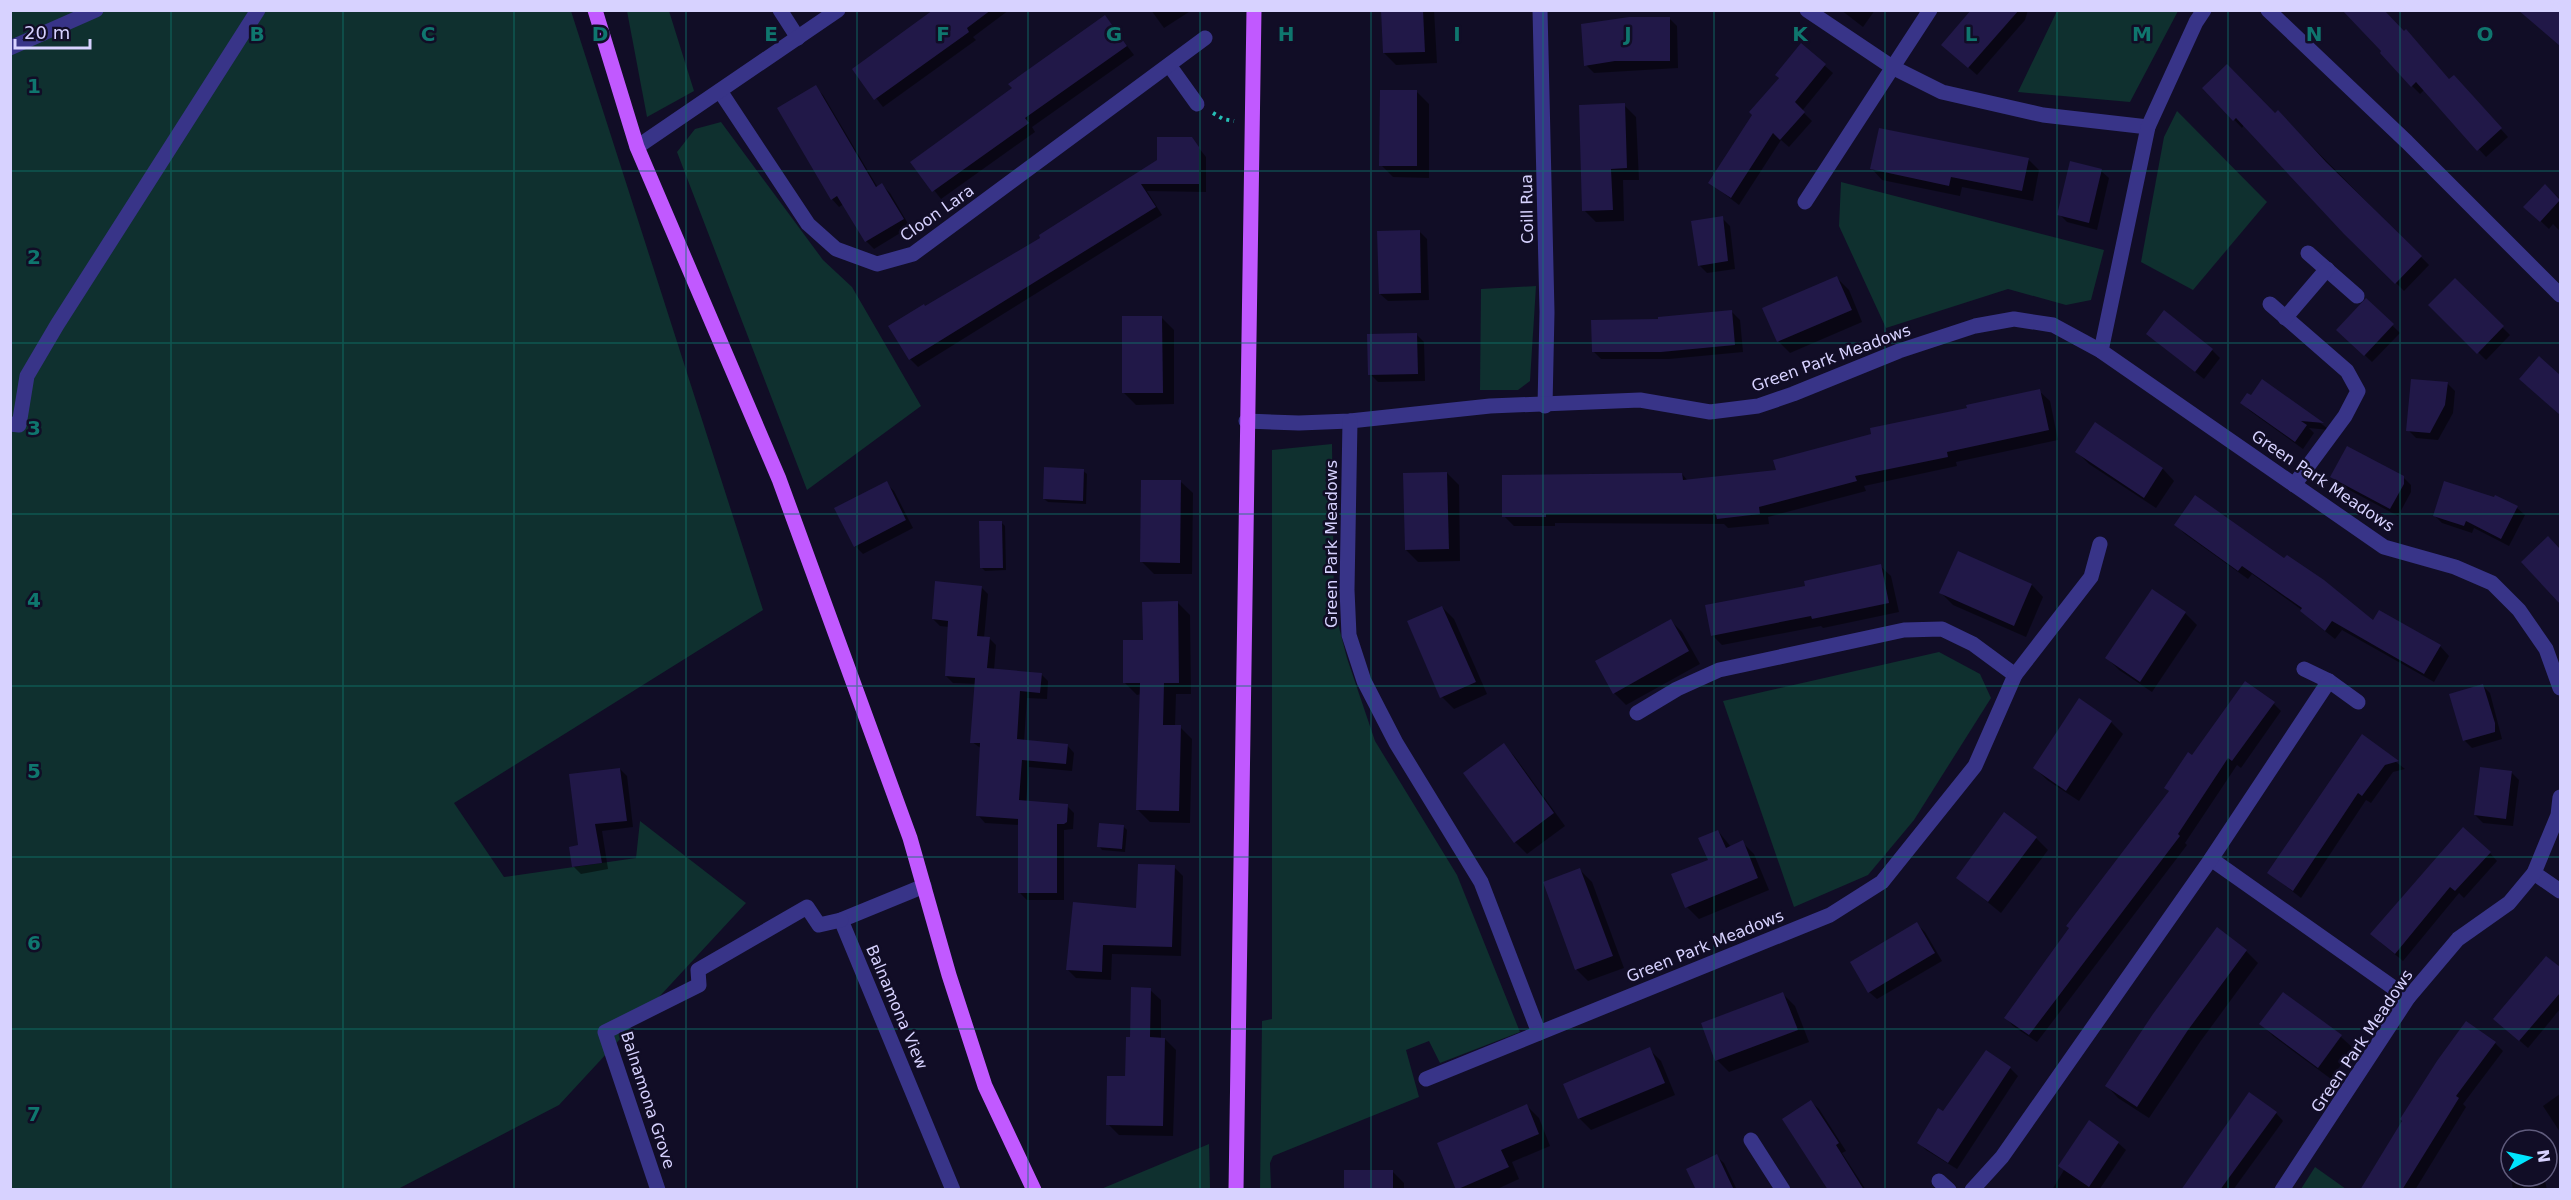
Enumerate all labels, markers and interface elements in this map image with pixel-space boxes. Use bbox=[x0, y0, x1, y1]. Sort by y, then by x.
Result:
scale bar bbox=[15, 12, 90, 50]
text: 20 m bbox=[24, 22, 70, 43]
text: B bbox=[249, 22, 265, 46]
text: C bbox=[421, 22, 435, 46]
text: D bbox=[592, 22, 608, 46]
text: E bbox=[764, 22, 778, 46]
text: F bbox=[936, 22, 950, 46]
text: G bbox=[1106, 22, 1122, 46]
text: H bbox=[1278, 22, 1294, 46]
text: I bbox=[1453, 22, 1461, 46]
text: J bbox=[1622, 22, 1632, 46]
text: K bbox=[1792, 22, 1809, 46]
text: L bbox=[1965, 22, 1978, 46]
text: M bbox=[2132, 22, 2152, 46]
text: N bbox=[2306, 22, 2322, 46]
text: O bbox=[2476, 22, 2494, 46]
text: 1 bbox=[27, 74, 41, 98]
street label: Coill Rua bbox=[1517, 174, 1537, 244]
street label: Cloon Lara bbox=[897, 181, 977, 245]
text: 2 bbox=[27, 245, 41, 269]
street label: Green Park Meadows bbox=[1749, 320, 1913, 396]
text: 3 bbox=[27, 416, 41, 440]
street label: Green Park Meadows bbox=[2248, 426, 2398, 536]
street label: Green Park Meadows bbox=[1322, 460, 1341, 628]
text: 4 bbox=[27, 588, 41, 612]
text: 5 bbox=[27, 759, 41, 783]
street label: Green Park Meadows bbox=[1624, 906, 1786, 986]
text: 6 bbox=[27, 931, 41, 955]
street label: Balnamona View bbox=[862, 942, 932, 1072]
street label: Green Park Meadows bbox=[2307, 966, 2417, 1116]
street label: Balnamona Grove bbox=[617, 1029, 679, 1171]
text: 7 bbox=[27, 1102, 41, 1126]
north arrow bbox=[2499, 1128, 2559, 1188]
text: N bbox=[2533, 1148, 2554, 1164]

